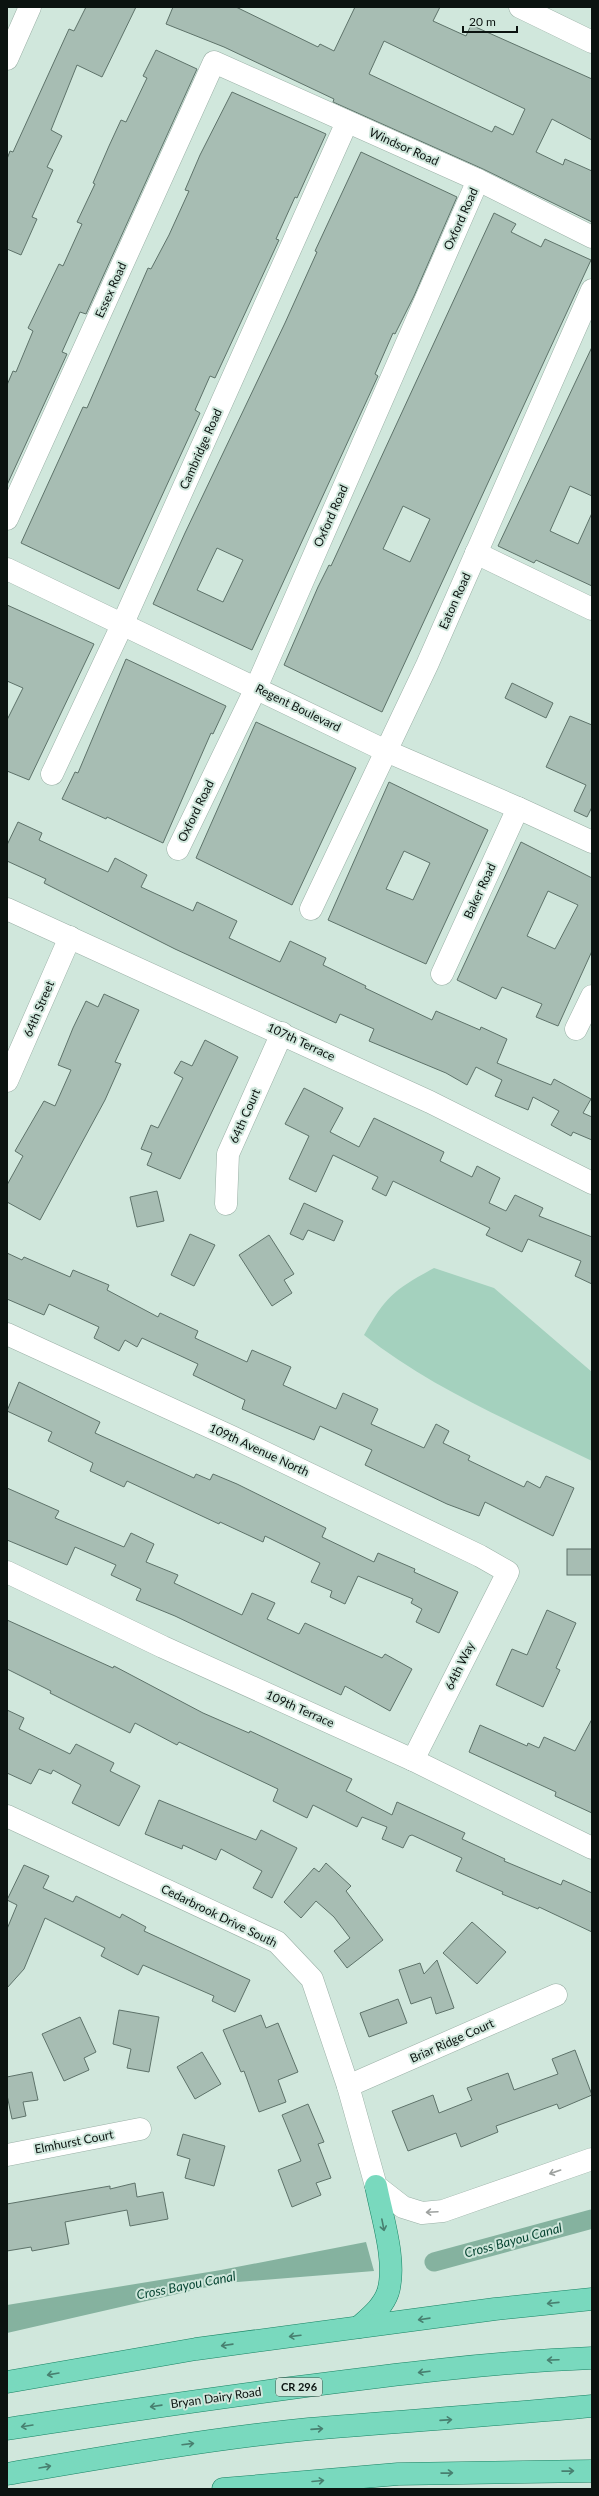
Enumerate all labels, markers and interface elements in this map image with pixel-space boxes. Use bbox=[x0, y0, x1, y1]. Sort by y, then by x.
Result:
scale bar bbox=[463, 8, 517, 34]
text: 20 m bbox=[469, 14, 496, 29]
street label: Windsor Road bbox=[367, 125, 441, 169]
street label: Oxford Road bbox=[440, 185, 481, 252]
street label: Essex Road bbox=[92, 260, 129, 320]
street label: Cambridge Road bbox=[176, 406, 225, 491]
street label: Oxford Road bbox=[310, 482, 351, 549]
street label: Eaton Road bbox=[435, 570, 474, 631]
street label: Regent Boulevard bbox=[253, 680, 343, 735]
street label: Oxford Road bbox=[174, 777, 217, 844]
street label: Baker Road bbox=[460, 861, 499, 921]
street label: 64th Street bbox=[20, 978, 57, 1039]
street label: 107th Terrace bbox=[265, 1019, 338, 1064]
street label: 64th Court bbox=[226, 1086, 263, 1145]
street label: 109th Avenue North bbox=[207, 1420, 312, 1479]
street label: 64th Way bbox=[442, 1639, 478, 1692]
street label: 109th Terrace bbox=[264, 1687, 337, 1730]
street label: Cedarbrook Drive South bbox=[159, 1881, 280, 1950]
street label: Briar Ridge Court bbox=[407, 2015, 497, 2066]
street label: Elmhurst Court bbox=[33, 2126, 115, 2156]
one-way arrow bbox=[550, 2169, 562, 2177]
one-way arrow bbox=[426, 2208, 439, 2216]
one-way arrow bbox=[379, 2218, 387, 2231]
water label: Cross Bayou Canal bbox=[462, 2219, 564, 2261]
water label: Cross Bayou Canal bbox=[135, 2268, 237, 2302]
one-way arrow bbox=[547, 2300, 560, 2307]
one-way arrow bbox=[418, 2315, 431, 2323]
one-way arrow bbox=[289, 2332, 302, 2340]
one-way arrow bbox=[221, 2341, 234, 2349]
one-way arrow bbox=[547, 2356, 560, 2364]
one-way arrow bbox=[418, 2368, 431, 2376]
one-way arrow bbox=[47, 2370, 60, 2378]
road number: CR 296 bbox=[276, 2378, 322, 2396]
street label: Bryan Dairy Road bbox=[170, 2384, 262, 2411]
one-way arrow bbox=[150, 2402, 163, 2410]
one-way arrow bbox=[439, 2416, 452, 2423]
one-way arrow bbox=[21, 2422, 34, 2430]
one-way arrow bbox=[310, 2425, 323, 2432]
one-way arrow bbox=[181, 2441, 194, 2448]
one-way arrow bbox=[39, 2463, 52, 2471]
one-way arrow bbox=[561, 2467, 574, 2475]
one-way arrow bbox=[440, 2469, 453, 2477]
one-way arrow bbox=[311, 2477, 324, 2485]

